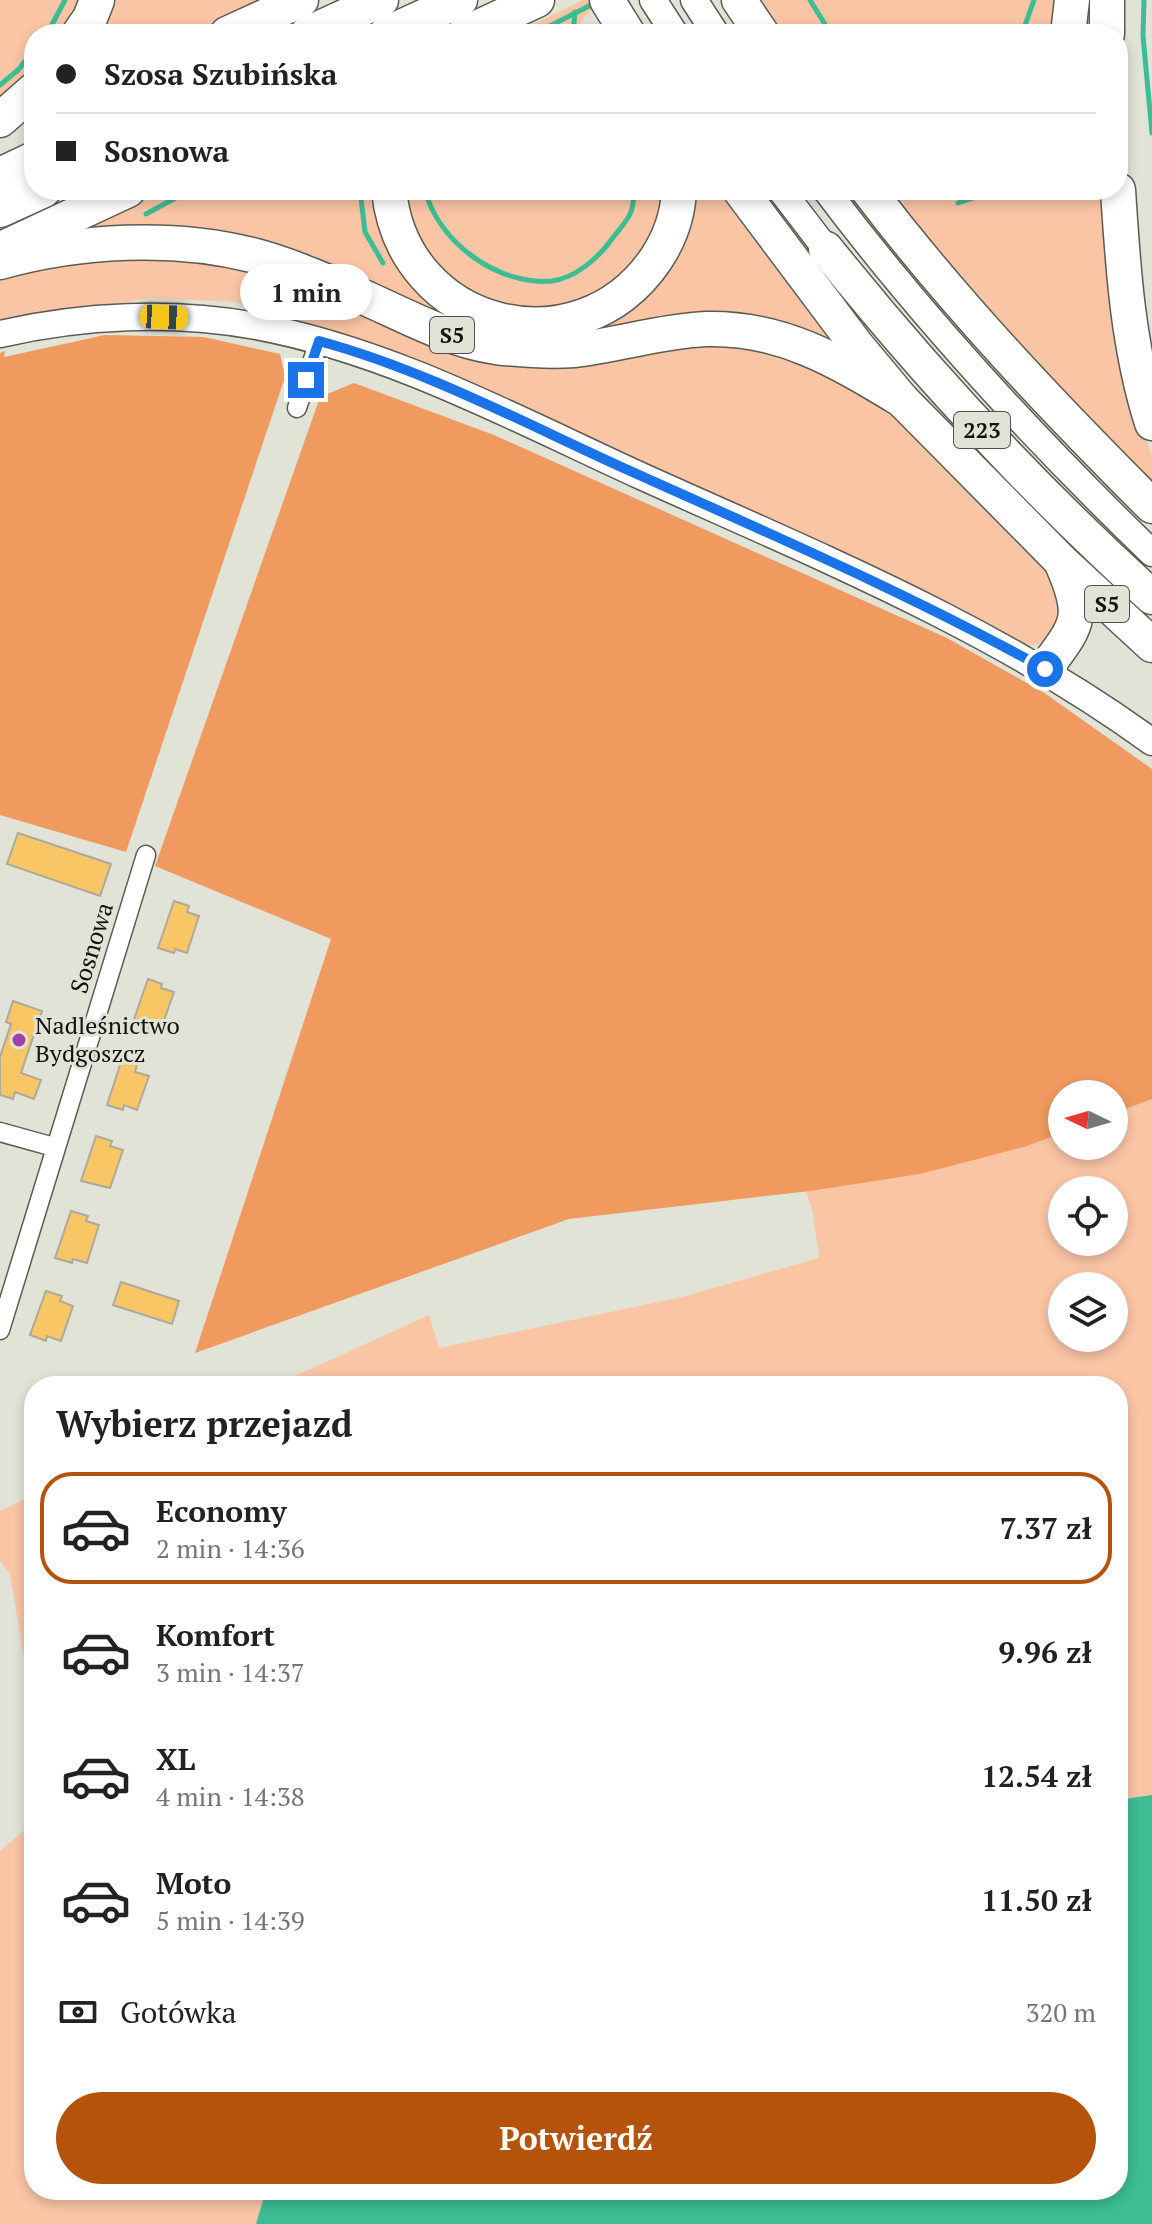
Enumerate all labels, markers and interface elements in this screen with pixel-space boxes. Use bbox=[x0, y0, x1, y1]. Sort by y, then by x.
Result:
text: Szosa Szubińska bbox=[104, 54, 338, 94]
text: Sosnowa bbox=[104, 131, 229, 171]
callout: 1 min bbox=[240, 264, 372, 320]
text: 1 min bbox=[270, 275, 342, 309]
car bbox=[140, 304, 188, 330]
road number: S5 bbox=[430, 317, 474, 353]
route end bbox=[288, 362, 324, 398]
road number: 223 bbox=[954, 412, 1010, 448]
road number: S5 bbox=[1085, 586, 1129, 622]
route start bbox=[1027, 651, 1063, 687]
street label: Sosnowa bbox=[62, 898, 120, 997]
place label: Nadleśnictwo Bydgoszcz bbox=[35, 1009, 180, 1069]
marker: Nadleśnictwo Bydgoszcz bbox=[10, 1031, 28, 1049]
north arrow bbox=[1048, 1080, 1128, 1160]
map controls bbox=[1048, 1080, 1128, 1352]
button: locate bbox=[1048, 1176, 1128, 1256]
button: layers bbox=[1048, 1272, 1128, 1352]
text: Wybierz przejazd bbox=[56, 1400, 353, 1447]
text: Economy bbox=[156, 1491, 287, 1531]
icon: car bbox=[60, 1492, 132, 1564]
text: 7.37 zł bbox=[1000, 1508, 1092, 1548]
text: 2 min · 14:36 bbox=[156, 1531, 305, 1565]
text: Komfort bbox=[156, 1615, 275, 1655]
icon: car bbox=[60, 1616, 132, 1688]
text: 9.96 zł bbox=[998, 1632, 1092, 1672]
text: 3 min · 14:37 bbox=[156, 1655, 305, 1689]
text: XL bbox=[156, 1739, 195, 1779]
icon: car bbox=[60, 1740, 132, 1812]
text: 12.54 zł bbox=[981, 1756, 1092, 1796]
text: 4 min · 14:38 bbox=[156, 1779, 305, 1813]
text: Moto bbox=[156, 1863, 231, 1903]
icon: car bbox=[60, 1864, 132, 1936]
text: 11.50 zł bbox=[981, 1880, 1092, 1920]
text: 5 min · 14:39 bbox=[156, 1903, 305, 1937]
icon: cash bbox=[56, 1990, 100, 2034]
text: Gotówka bbox=[120, 1992, 237, 2032]
text: 320 m bbox=[1026, 1995, 1096, 2029]
button: Potwierdź bbox=[56, 2092, 1096, 2184]

